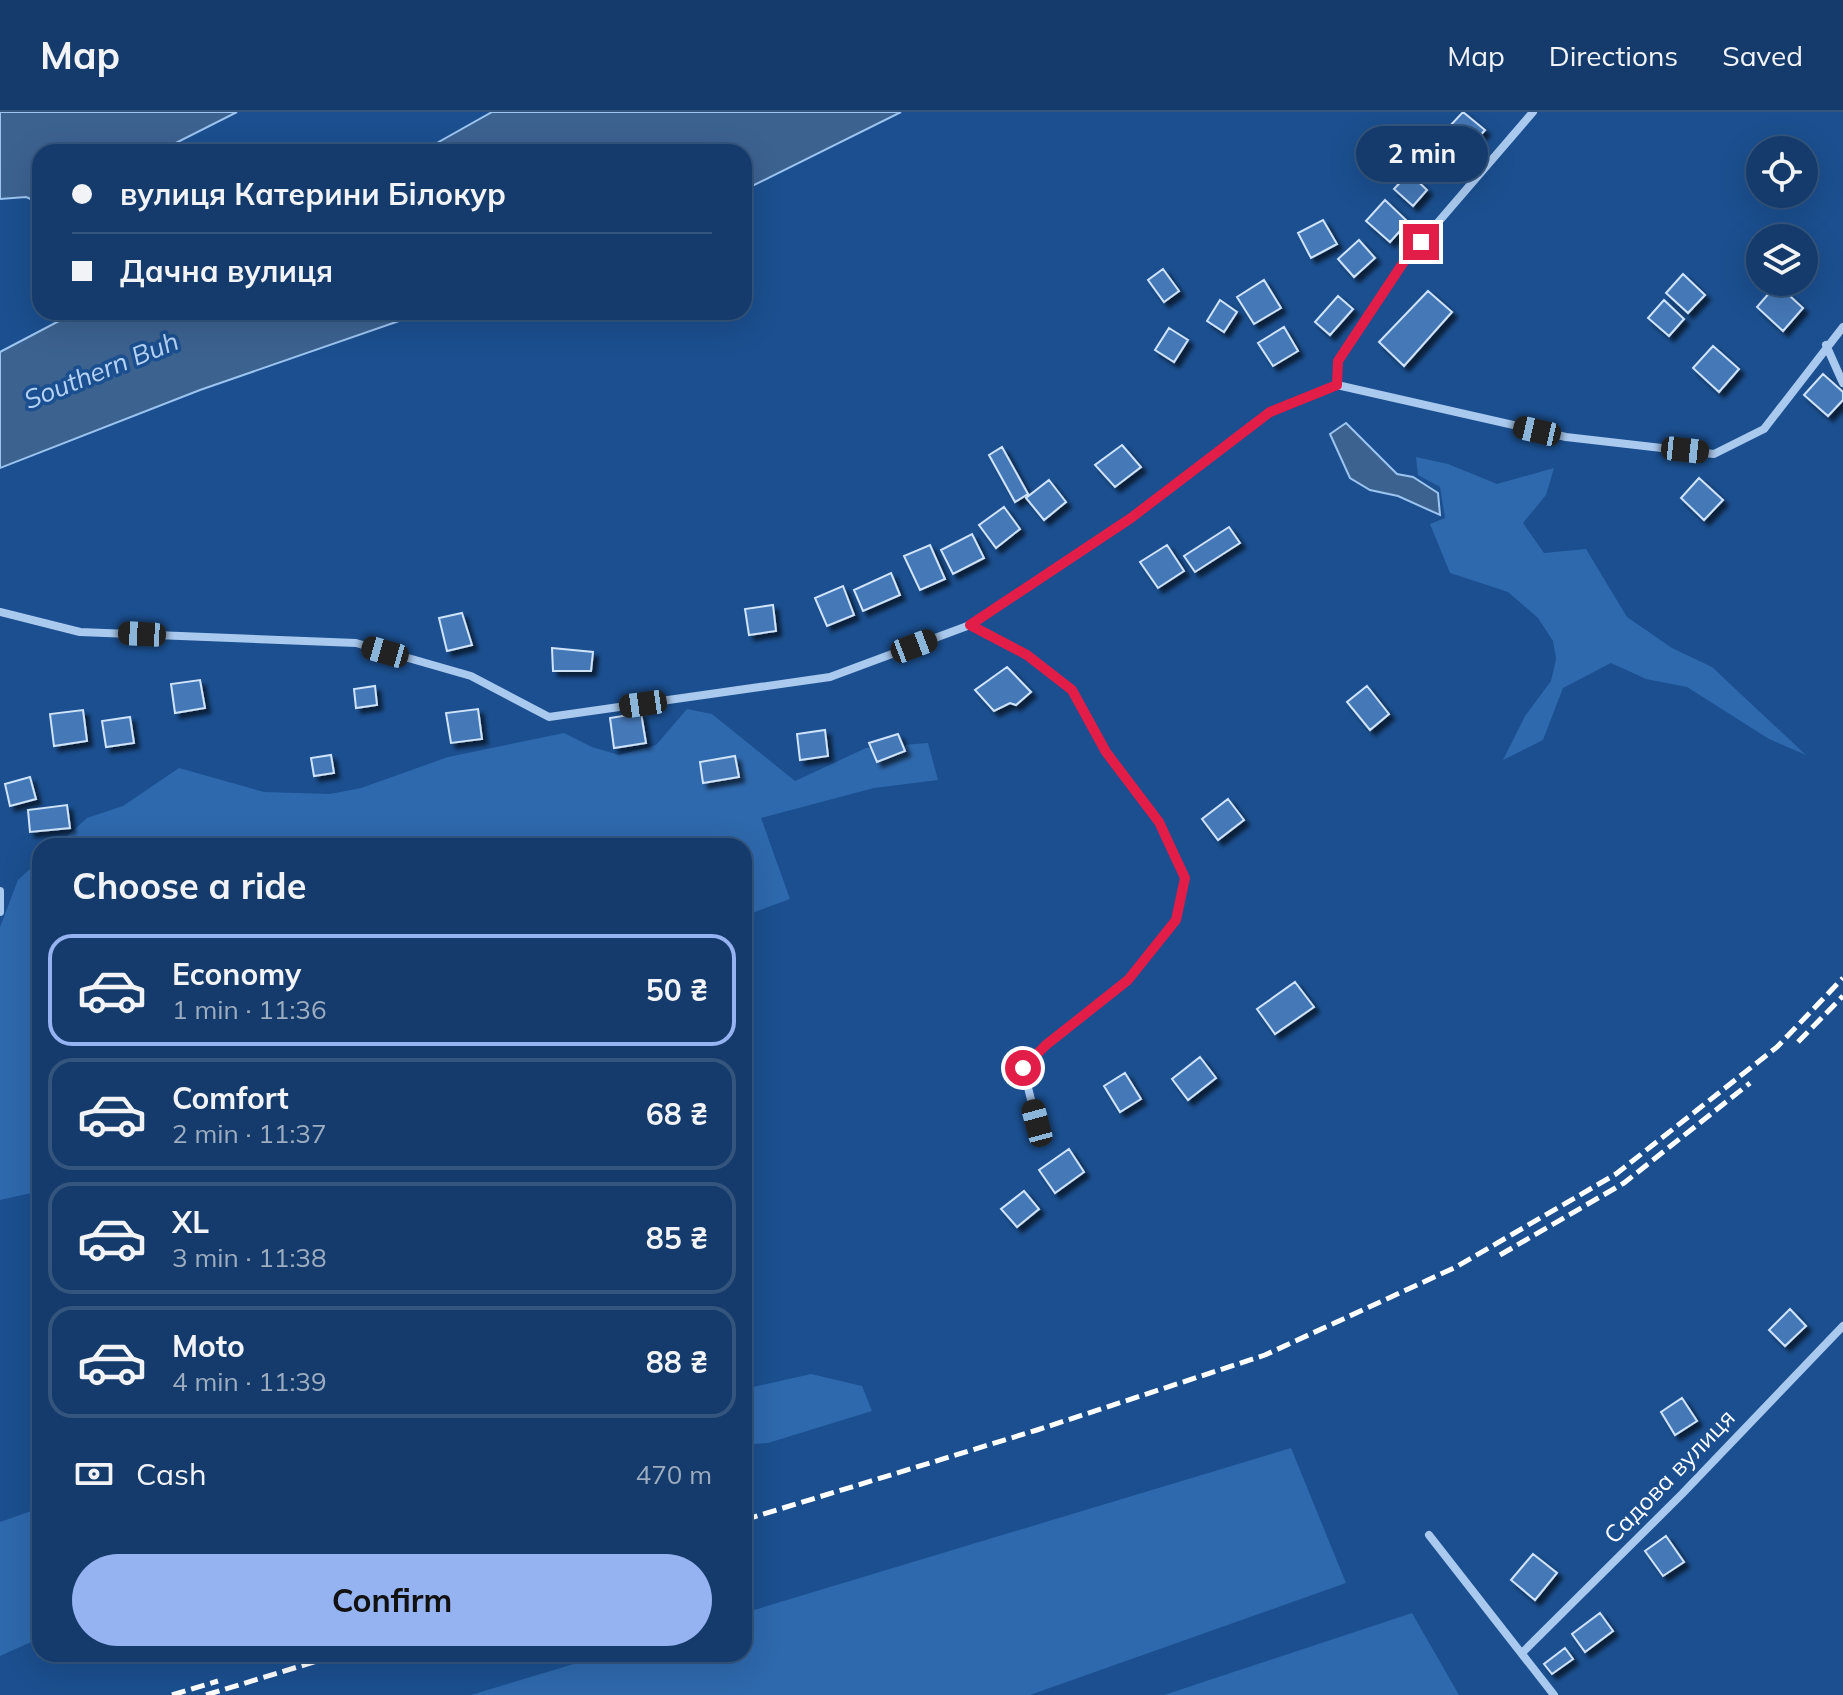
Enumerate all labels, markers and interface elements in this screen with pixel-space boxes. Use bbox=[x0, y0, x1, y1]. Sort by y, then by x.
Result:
text: Map bbox=[40, 31, 120, 79]
text: Map bbox=[1447, 38, 1505, 73]
text: Directions bbox=[1549, 38, 1678, 73]
text: Saved bbox=[1722, 38, 1803, 73]
callout: 2 min bbox=[1355, 126, 1487, 182]
map controls bbox=[1746, 136, 1818, 296]
button: locate bbox=[1746, 136, 1818, 208]
text: 2 min bbox=[1388, 137, 1456, 170]
text: вулиця Катерини Білокур bbox=[120, 175, 506, 213]
route end bbox=[1403, 224, 1439, 260]
button: layers bbox=[1746, 224, 1818, 296]
text: Дачна вулиця bbox=[120, 252, 333, 290]
water label: Southern Buh bbox=[19, 324, 183, 416]
car bbox=[1511, 414, 1563, 448]
car bbox=[1660, 436, 1710, 464]
car bbox=[117, 621, 167, 647]
car bbox=[887, 626, 941, 666]
car bbox=[359, 634, 411, 670]
car bbox=[618, 689, 668, 719]
text: Choose a ride bbox=[72, 863, 306, 908]
icon: car bbox=[76, 954, 148, 1026]
text: Economy bbox=[172, 955, 301, 993]
text: 50 ₴ bbox=[646, 971, 708, 1009]
text: 1 min · 11:36 bbox=[172, 993, 327, 1026]
route start bbox=[1005, 1050, 1041, 1086]
icon: car bbox=[76, 1078, 148, 1150]
text: Comfort bbox=[172, 1079, 289, 1117]
text: 68 ₴ bbox=[646, 1095, 708, 1133]
car bbox=[1019, 1097, 1055, 1149]
text: 2 min · 11:37 bbox=[172, 1117, 327, 1150]
icon: car bbox=[76, 1202, 148, 1274]
text: XL bbox=[172, 1203, 209, 1241]
text: 85 ₴ bbox=[646, 1219, 708, 1257]
text: 3 min · 11:38 bbox=[172, 1241, 327, 1274]
icon: car bbox=[76, 1326, 148, 1398]
text: Moto bbox=[172, 1327, 245, 1365]
text: 88 ₴ bbox=[646, 1343, 708, 1381]
text: 4 min · 11:39 bbox=[172, 1365, 327, 1398]
street label: Садова вулиця bbox=[1597, 1402, 1741, 1550]
icon: cash bbox=[72, 1452, 116, 1496]
text: Cash bbox=[136, 1455, 207, 1493]
text: 470 m bbox=[636, 1458, 712, 1491]
button: Confirm bbox=[72, 1554, 712, 1646]

